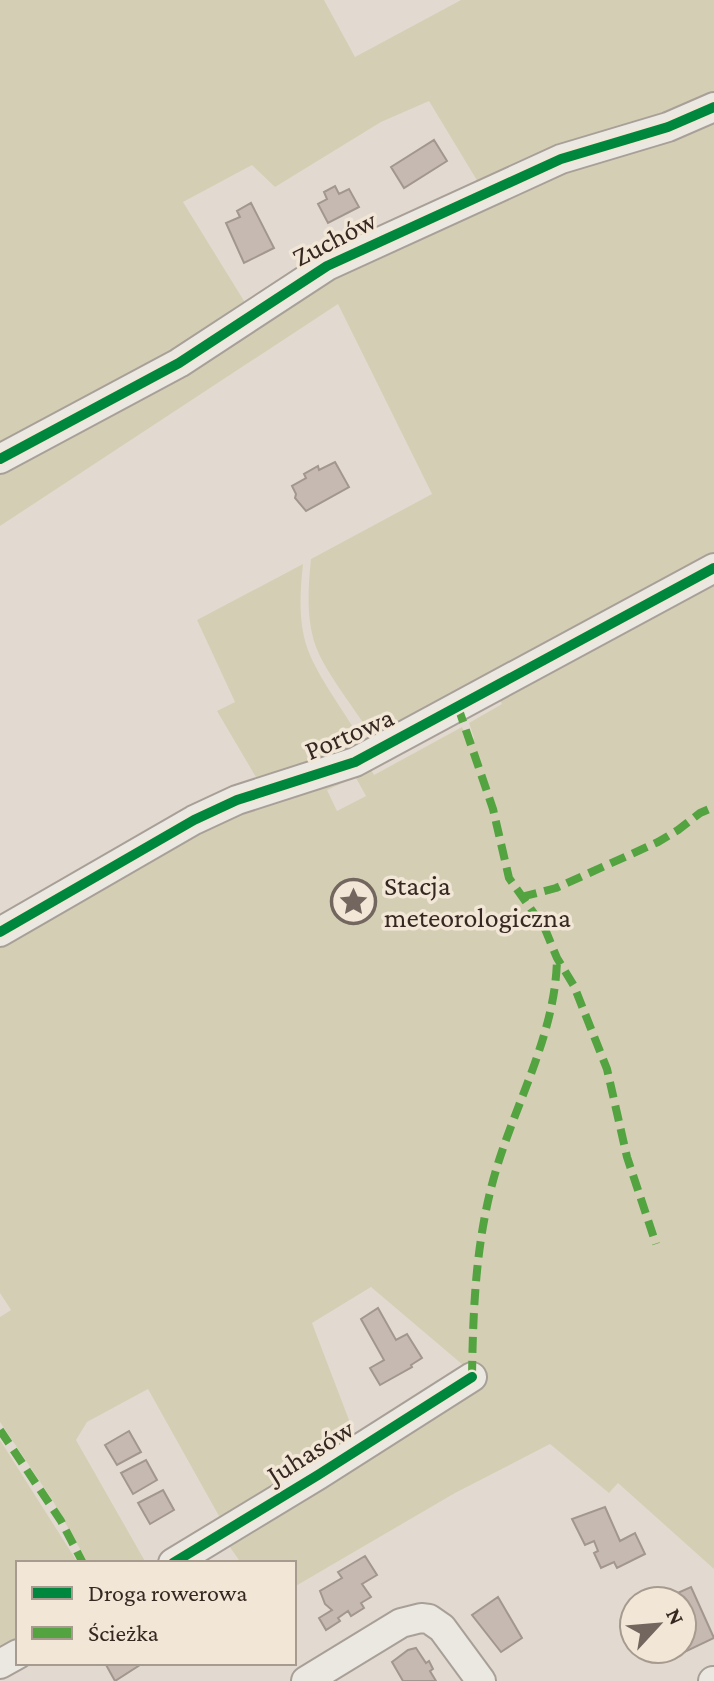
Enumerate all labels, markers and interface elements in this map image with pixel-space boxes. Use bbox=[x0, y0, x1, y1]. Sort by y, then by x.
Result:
street label: Zuchów bbox=[287, 204, 382, 273]
street label: Portowa bbox=[300, 701, 398, 766]
place label: Stacja meteorologiczna bbox=[384, 870, 571, 933]
place icon: Stacja meteorologiczna bbox=[329, 877, 377, 925]
street label: Juhasów bbox=[259, 1412, 360, 1492]
legend bbox=[16, 1561, 296, 1665]
text: Droga rowerowa bbox=[88, 1579, 247, 1606]
north arrow bbox=[618, 1585, 698, 1665]
text: N bbox=[661, 1604, 690, 1629]
text: Ścieżka bbox=[88, 1619, 159, 1646]

